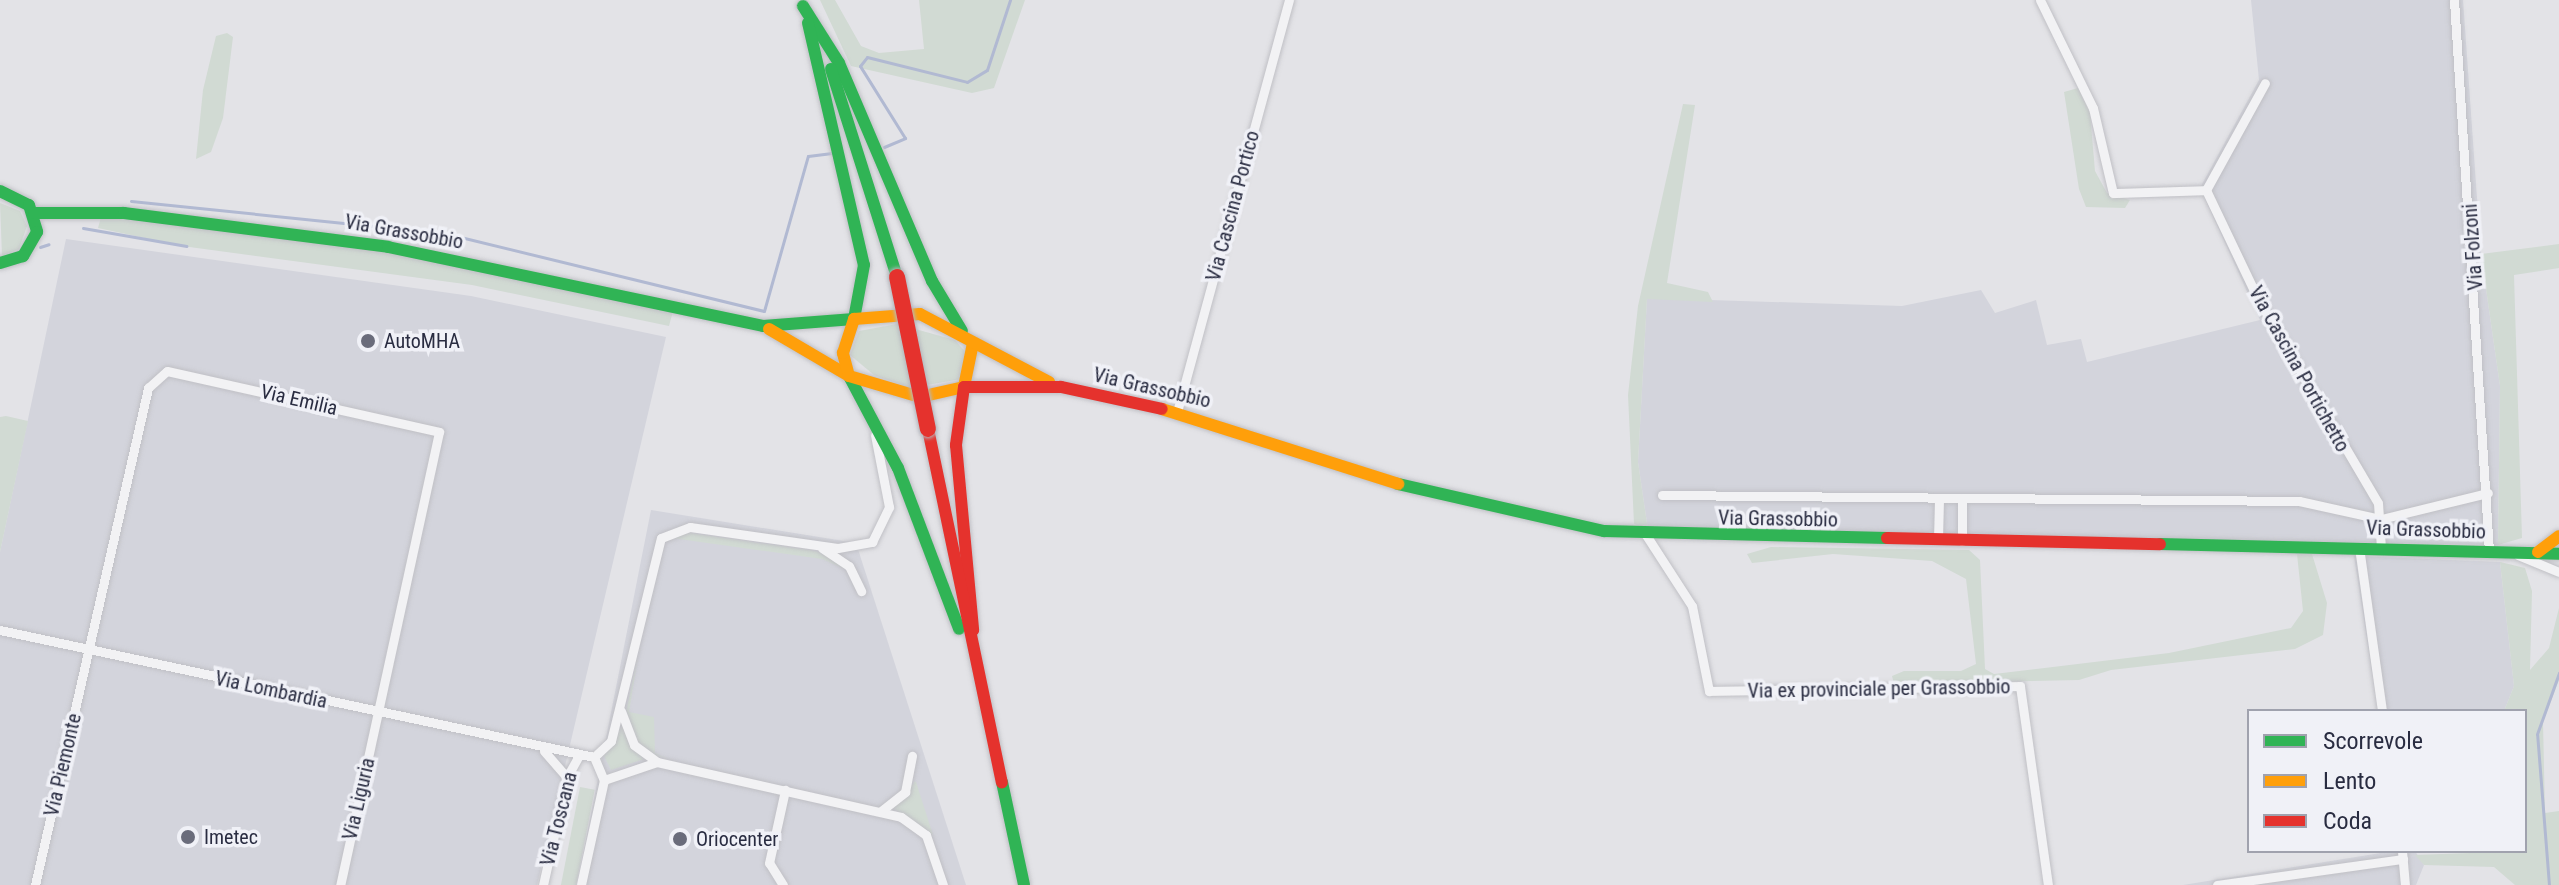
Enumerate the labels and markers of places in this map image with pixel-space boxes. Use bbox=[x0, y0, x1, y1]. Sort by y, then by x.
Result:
place label: AutoMHA bbox=[384, 329, 460, 353]
marker: AutoMHA bbox=[359, 332, 377, 350]
place label: Imetec bbox=[204, 825, 258, 849]
place label: Oriocenter bbox=[696, 827, 778, 851]
marker: Imetec bbox=[179, 828, 197, 846]
marker: Oriocenter bbox=[671, 830, 689, 848]

